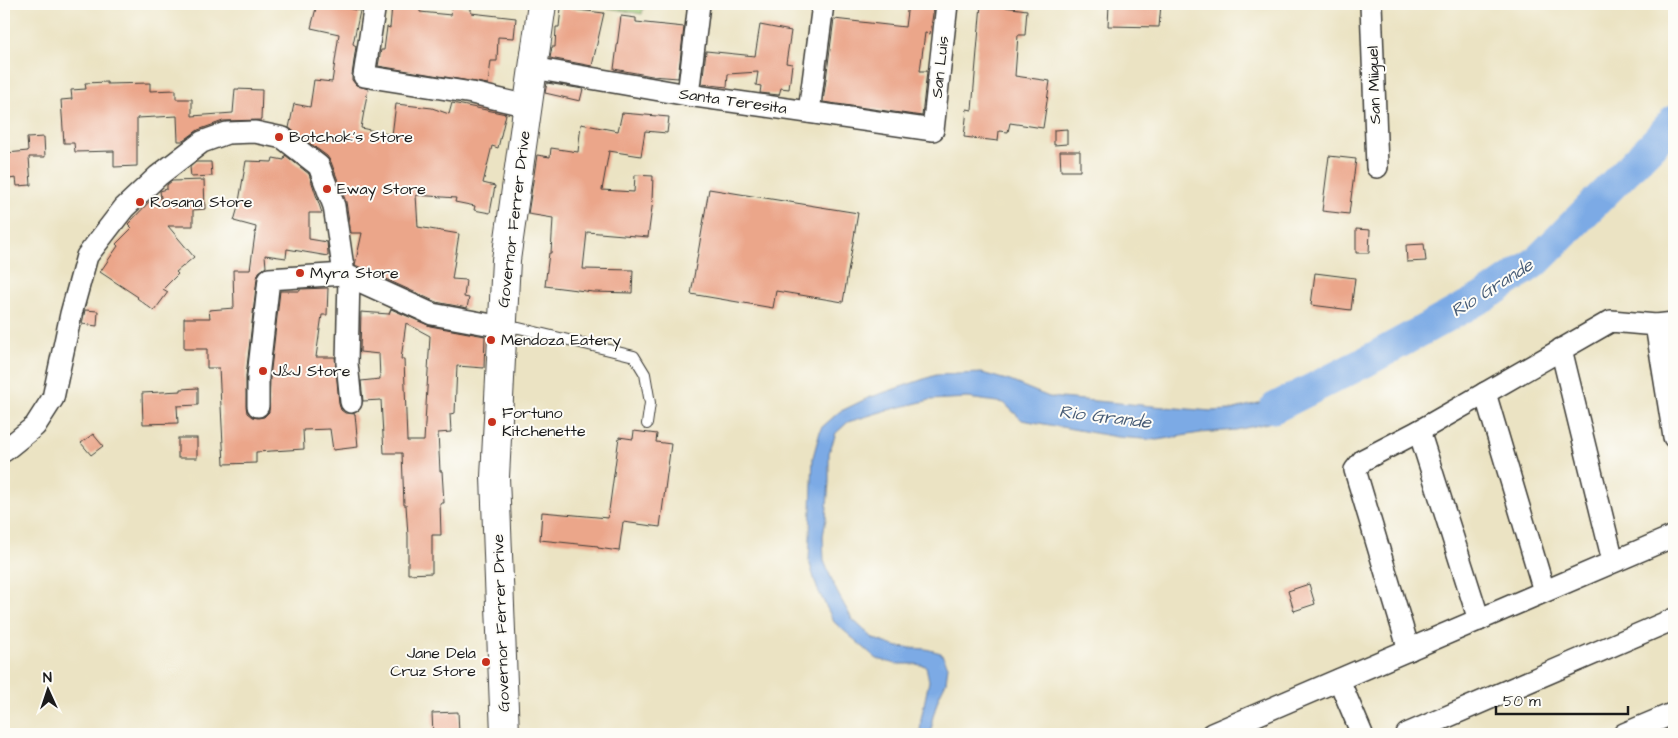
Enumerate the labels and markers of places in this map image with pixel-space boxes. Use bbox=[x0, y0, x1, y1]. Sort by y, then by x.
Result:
place label: Botchok's Store bbox=[289, 126, 413, 148]
marker: Botchok's Store bbox=[273, 131, 285, 143]
place label: Eway Store bbox=[337, 178, 426, 201]
marker: Eway Store bbox=[321, 183, 333, 195]
place label: Rosana Store bbox=[150, 191, 253, 213]
marker: Rosana Store bbox=[134, 196, 146, 208]
place label: Myra Store bbox=[310, 262, 399, 285]
marker: Myra Store bbox=[294, 267, 306, 279]
place label: Mendoza Eatery bbox=[501, 329, 621, 352]
marker: Mendoza Eatery bbox=[485, 334, 497, 346]
place label: J&J Store bbox=[273, 360, 351, 382]
marker: J&J Store bbox=[257, 365, 269, 377]
place label: Fortuno Kitchenette bbox=[502, 402, 586, 442]
marker: Fortuno Kitchenette bbox=[486, 416, 498, 428]
place label: Jane Dela Cruz Store bbox=[390, 642, 476, 682]
marker: Jane Dela Cruz Store bbox=[480, 656, 492, 668]

